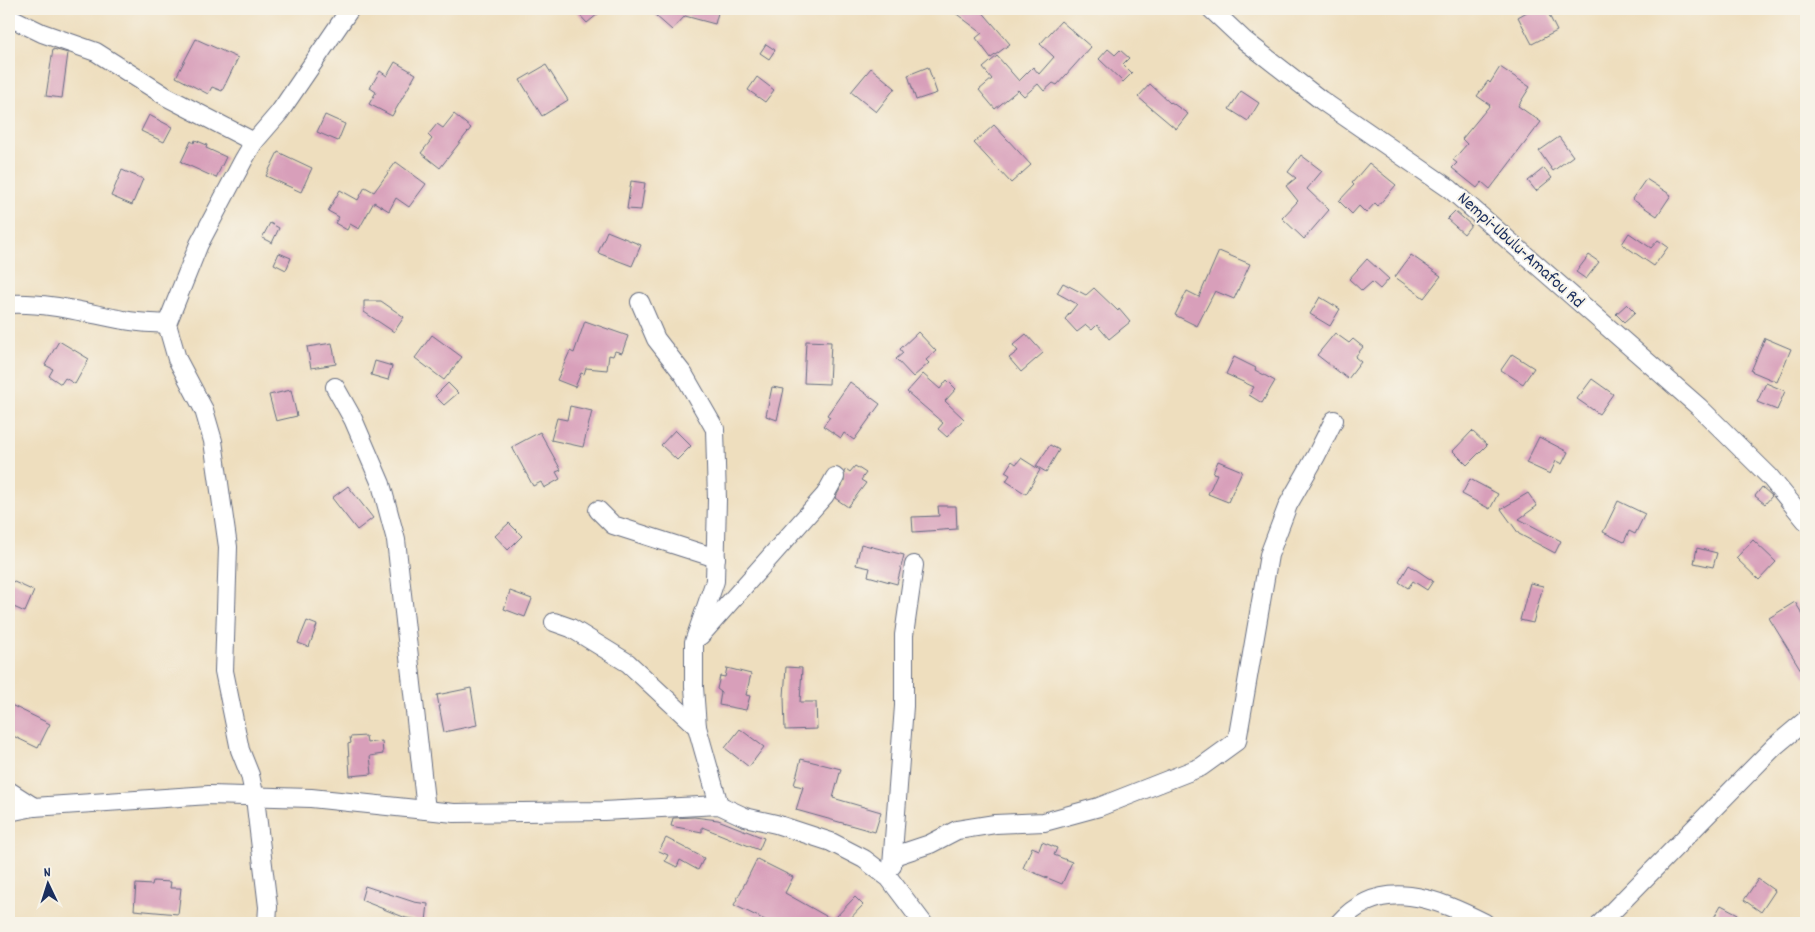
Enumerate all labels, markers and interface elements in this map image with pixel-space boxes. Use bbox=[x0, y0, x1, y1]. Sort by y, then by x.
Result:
street label: Nempi-Ubulu-Amafou Rd bbox=[1451, 187, 1589, 315]
north arrow bbox=[22, 860, 72, 910]
text: N bbox=[43, 863, 51, 883]

